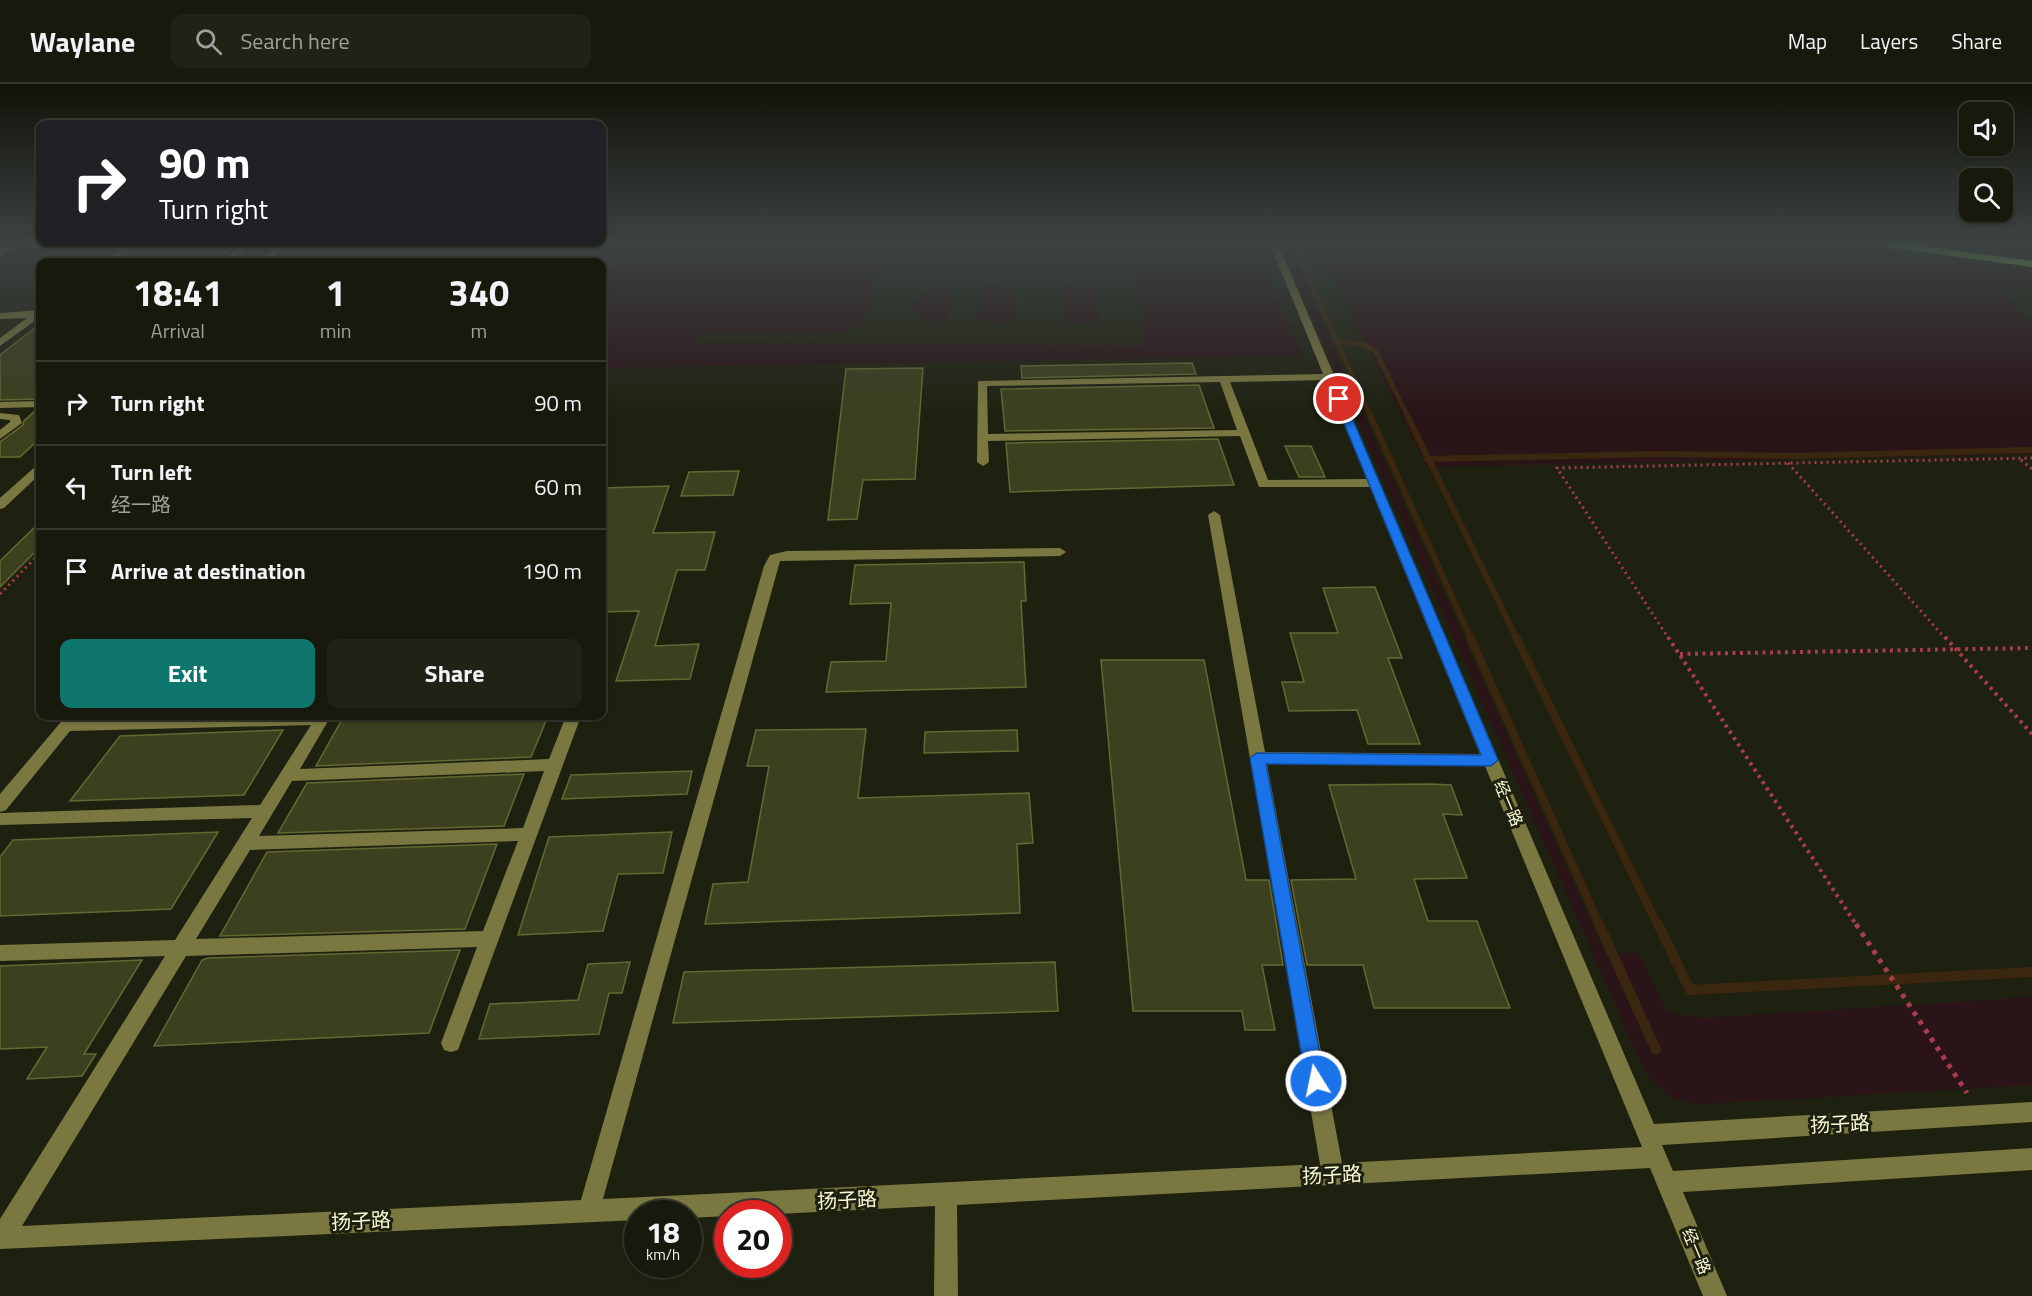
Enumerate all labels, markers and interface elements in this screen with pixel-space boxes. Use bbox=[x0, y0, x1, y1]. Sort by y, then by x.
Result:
search box bbox=[171, 14, 591, 68]
text: Waylane bbox=[30, 20, 135, 63]
text: Search here bbox=[240, 24, 350, 58]
icon: search bbox=[192, 25, 225, 58]
text: Map bbox=[1788, 25, 1827, 57]
text: Layers bbox=[1860, 25, 1918, 57]
text: Share bbox=[1951, 25, 2002, 57]
map controls bbox=[1959, 102, 2013, 222]
button: sound bbox=[1959, 102, 2013, 156]
text: 90 m bbox=[159, 130, 251, 194]
icon: right bbox=[60, 144, 138, 222]
button: search bbox=[1959, 168, 2013, 222]
text: Turn right bbox=[159, 188, 268, 229]
text: 18:41 bbox=[133, 265, 223, 320]
text: 1 bbox=[326, 265, 346, 320]
text: 340 bbox=[449, 265, 509, 320]
text: Arrival bbox=[151, 315, 205, 346]
text: min bbox=[320, 315, 352, 346]
text: m bbox=[470, 315, 487, 346]
pin bbox=[1313, 373, 1364, 424]
icon: arrive bbox=[1322, 382, 1355, 415]
text: Turn right bbox=[111, 386, 205, 420]
text: 90 m bbox=[534, 386, 582, 420]
icon: right bbox=[60, 387, 93, 420]
text: Turn left bbox=[111, 455, 192, 489]
text: 60 m bbox=[534, 470, 582, 504]
icon: left bbox=[60, 471, 93, 504]
text: 经一路 bbox=[111, 489, 171, 520]
text: Arrive at destination bbox=[111, 554, 306, 588]
text: 190 m bbox=[522, 554, 582, 588]
icon: arrive bbox=[60, 555, 93, 588]
button: Exit bbox=[60, 639, 315, 708]
button: Share bbox=[327, 639, 582, 708]
street label: 经一路 bbox=[1489, 776, 1529, 830]
position arrow bbox=[1284, 1049, 1348, 1113]
street label: 扬子路 bbox=[1809, 1106, 1871, 1141]
street label: 扬子路 bbox=[1301, 1157, 1363, 1192]
street label: 扬子路 bbox=[816, 1182, 878, 1217]
speed limit sign: 20 bbox=[714, 1200, 792, 1278]
street label: 扬子路 bbox=[330, 1203, 392, 1238]
text: 18 bbox=[646, 1209, 680, 1255]
street label: 经一路 bbox=[1677, 1224, 1717, 1278]
text: km/h bbox=[646, 1243, 680, 1266]

